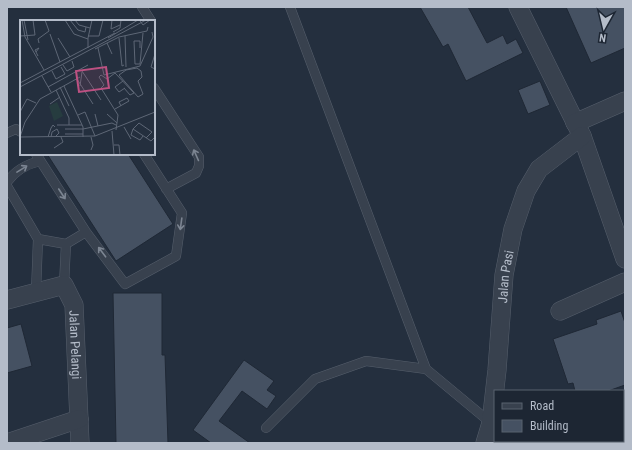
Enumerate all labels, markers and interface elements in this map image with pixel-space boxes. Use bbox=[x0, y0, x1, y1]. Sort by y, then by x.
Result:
north arrow bbox=[584, 8, 624, 48]
inset map bbox=[20, 20, 155, 155]
text: N bbox=[598, 30, 607, 44]
one-way arrow bbox=[192, 149, 199, 161]
one-way arrow bbox=[16, 165, 27, 173]
one-way arrow bbox=[58, 188, 66, 200]
one-way arrow bbox=[177, 217, 185, 230]
one-way arrow bbox=[97, 247, 106, 258]
street label: Jalan Pasi bbox=[495, 249, 517, 304]
street label: Jalan Pelangi bbox=[66, 310, 84, 380]
legend bbox=[494, 390, 624, 442]
text: Road bbox=[530, 399, 554, 413]
text: Building bbox=[530, 419, 568, 433]

